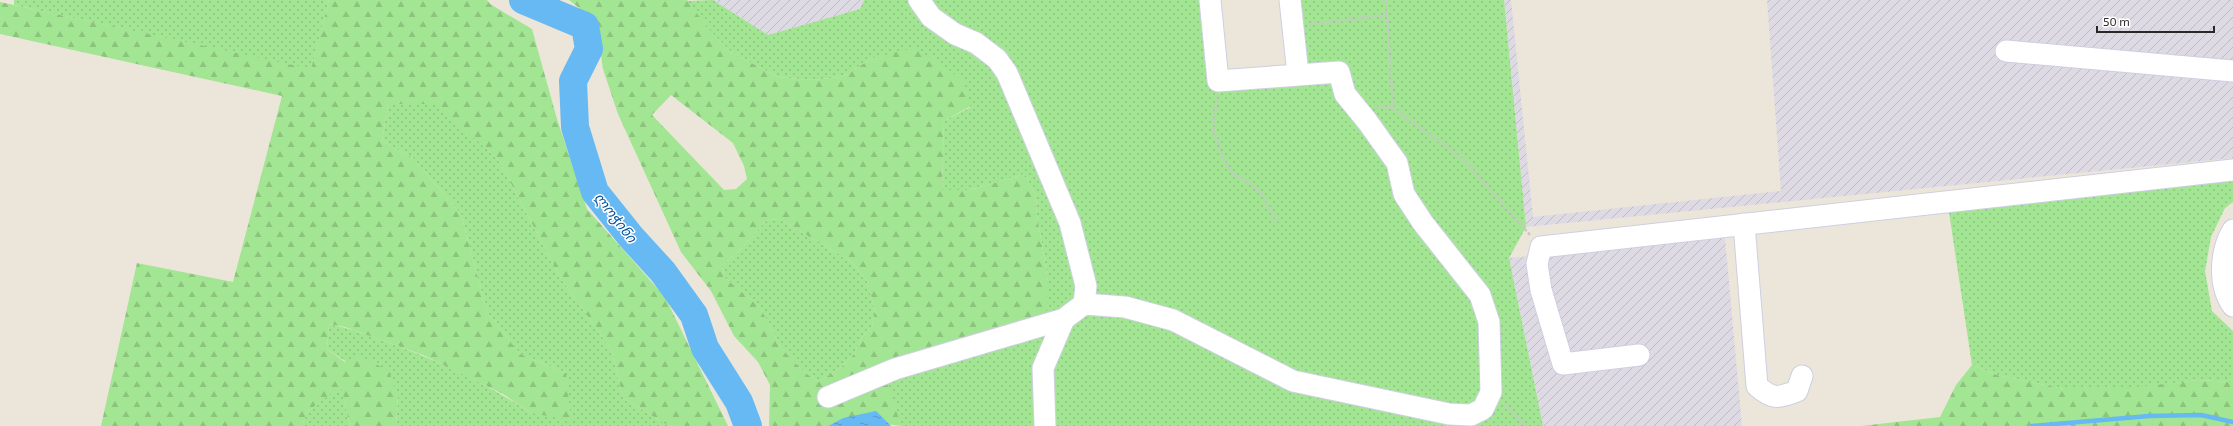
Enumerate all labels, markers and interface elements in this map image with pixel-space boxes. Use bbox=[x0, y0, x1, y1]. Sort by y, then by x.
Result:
scale bar bbox=[2097, 8, 2214, 34]
text: 50 m bbox=[2103, 14, 2130, 28]
water label: ლოჭინი bbox=[590, 189, 641, 247]

